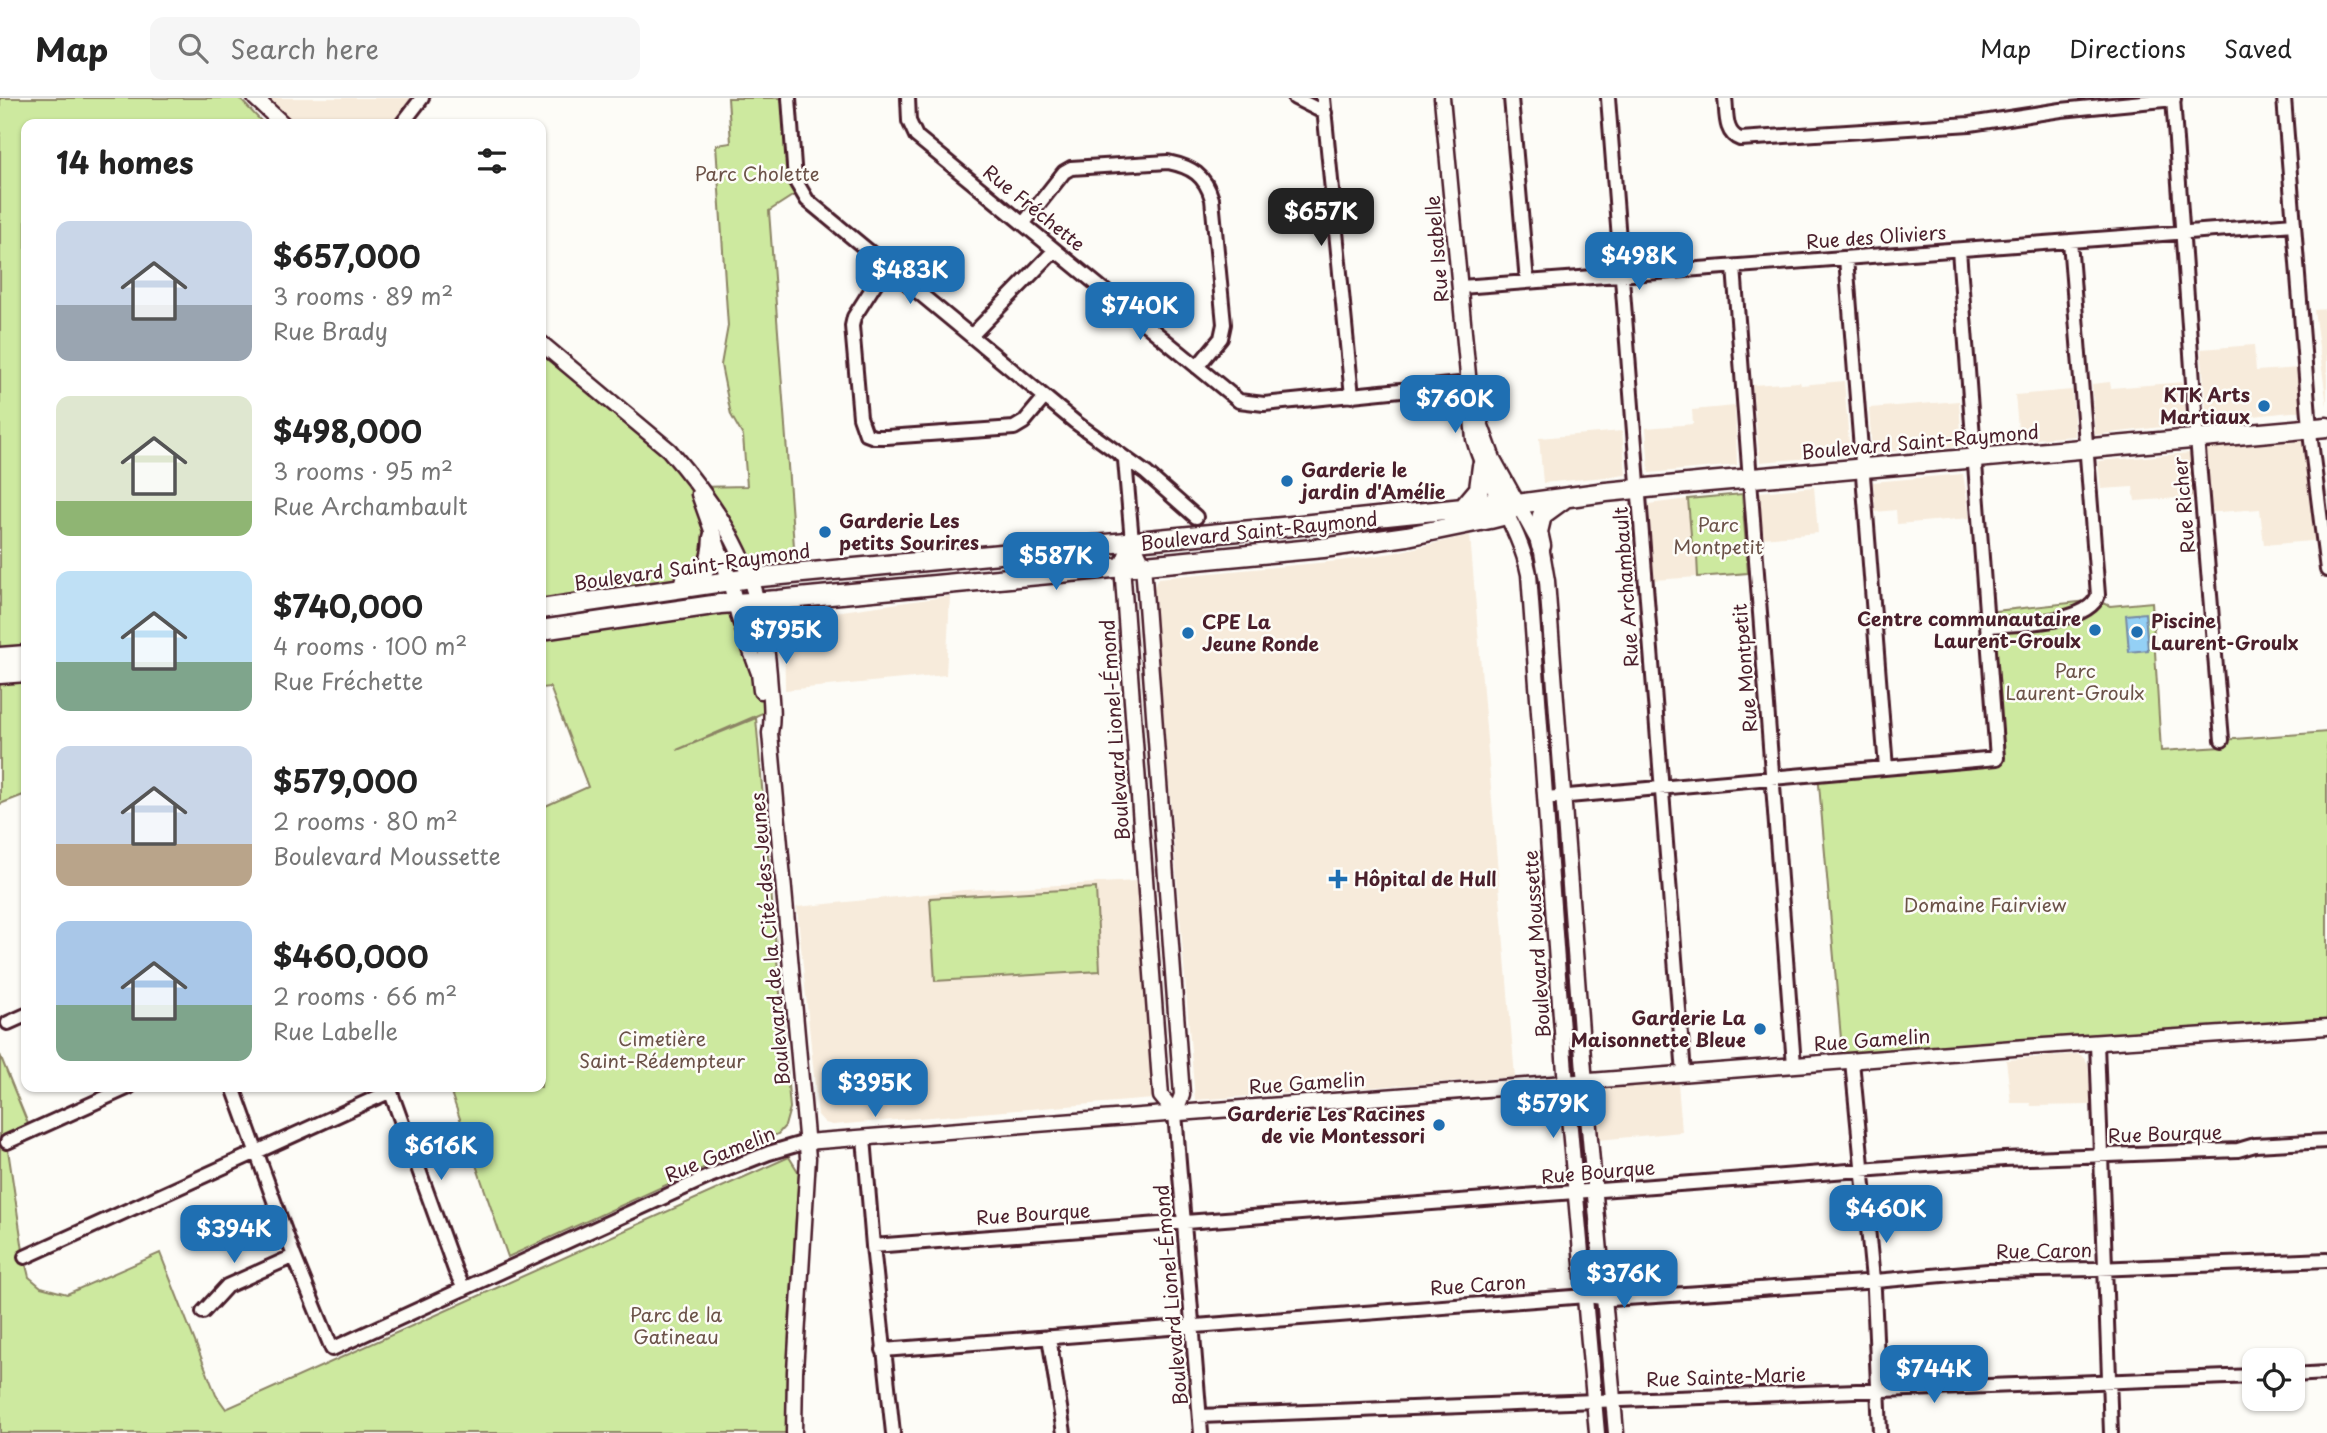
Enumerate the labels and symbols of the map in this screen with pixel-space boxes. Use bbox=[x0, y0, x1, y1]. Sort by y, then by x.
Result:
street label: Rue Fréchette bbox=[978, 157, 1092, 257]
park label: Parc Cholette bbox=[694, 159, 820, 187]
pin: $657K bbox=[1272, 188, 1370, 248]
street label: Rue Isabelle bbox=[1417, 194, 1455, 304]
street label: Rue des Oliviers bbox=[1805, 217, 1947, 255]
pin: $498K bbox=[1590, 232, 1688, 292]
pin: $483K bbox=[861, 246, 959, 306]
pin: $740K bbox=[1091, 282, 1189, 342]
pin: $760K bbox=[1406, 376, 1504, 435]
place label: KTK Arts Martiaux bbox=[2160, 380, 2250, 430]
marker: KTK Arts Martiaux bbox=[2256, 398, 2272, 414]
street label: Boulevard Saint-Raymond bbox=[1800, 417, 2040, 465]
place label: Garderie le jardin d'Amélie bbox=[1298, 455, 1446, 505]
street label: Rue Richer bbox=[2165, 455, 2201, 555]
marker: Garderie le jardin d'Amélie bbox=[1279, 473, 1295, 489]
street label: Boulevard Saint-Raymond bbox=[1139, 504, 1379, 556]
place label: Garderie Les petits Sourires bbox=[839, 506, 979, 556]
street label: Rue Archambault bbox=[1605, 506, 1645, 668]
park label: Parc Montpetit bbox=[1673, 510, 1763, 560]
marker: Garderie Les petits Sourires bbox=[817, 524, 833, 540]
pin: $587K bbox=[1007, 532, 1105, 592]
street label: Boulevard Saint-Raymond bbox=[572, 536, 812, 596]
street label: Rue Montpetit bbox=[1724, 603, 1764, 734]
place label: Centre communautaire Laurent-Groulx bbox=[1857, 604, 2081, 654]
pin: $795K bbox=[737, 606, 835, 666]
place label: Piscine Laurent-Groulx bbox=[2151, 606, 2299, 656]
place label: CPE La Jeune Ronde bbox=[1202, 607, 1319, 657]
street label: Boulevard Lionel-Émond bbox=[1092, 619, 1136, 842]
marker: Centre communautaire Laurent-Groulx bbox=[2087, 622, 2103, 638]
marker: Piscine Laurent-Groulx bbox=[2129, 624, 2145, 640]
marker: CPE La Jeune Ronde bbox=[1180, 625, 1196, 641]
park label: Parc Laurent-Groulx bbox=[2005, 656, 2145, 706]
street label: Boulevard de la Cité-des-Jeunes bbox=[742, 791, 796, 1087]
street label: Boulevard Moussette bbox=[1515, 849, 1557, 1039]
place label: Hôpital de Hull bbox=[1354, 864, 1497, 892]
marker: Hôpital de Hull bbox=[1328, 869, 1348, 889]
park label: Domaine Fairview bbox=[1904, 890, 2067, 918]
place label: Garderie La Maisonnette Bleue bbox=[1571, 1003, 1746, 1053]
marker: Garderie La Maisonnette Bleue bbox=[1752, 1021, 1768, 1037]
street label: Rue Gamelin bbox=[1813, 1021, 1931, 1057]
park label: Cimetière Saint-Rédempteur bbox=[579, 1024, 745, 1074]
pin: $395K bbox=[826, 1060, 924, 1119]
street label: Rue Gamelin bbox=[1248, 1064, 1366, 1100]
pin: $579K bbox=[1504, 1080, 1602, 1140]
place label: Garderie Les Racines de vie Montessori bbox=[1227, 1099, 1425, 1149]
marker: Garderie Les Racines de vie Montessori bbox=[1431, 1117, 1447, 1133]
street label: Rue Bourque bbox=[2107, 1117, 2223, 1149]
street label: Rue Gamelin bbox=[660, 1118, 779, 1188]
pin: $616K bbox=[392, 1122, 490, 1182]
street label: Rue Bourque bbox=[1540, 1152, 1656, 1190]
street label: Boulevard Lionel-Émond bbox=[1146, 1183, 1194, 1407]
pin: $460K bbox=[1837, 1186, 1935, 1245]
street label: Rue Bourque bbox=[975, 1195, 1091, 1231]
pin: $394K bbox=[185, 1206, 283, 1265]
street label: Rue Caron bbox=[1996, 1235, 2092, 1265]
pin: $376K bbox=[1575, 1250, 1673, 1310]
street label: Rue Caron bbox=[1429, 1267, 1527, 1301]
park label: Parc de la Gatineau bbox=[630, 1300, 722, 1350]
pin: $744K bbox=[1885, 1346, 1983, 1405]
street label: Rue Sainte-Marie bbox=[1646, 1359, 1806, 1393]

